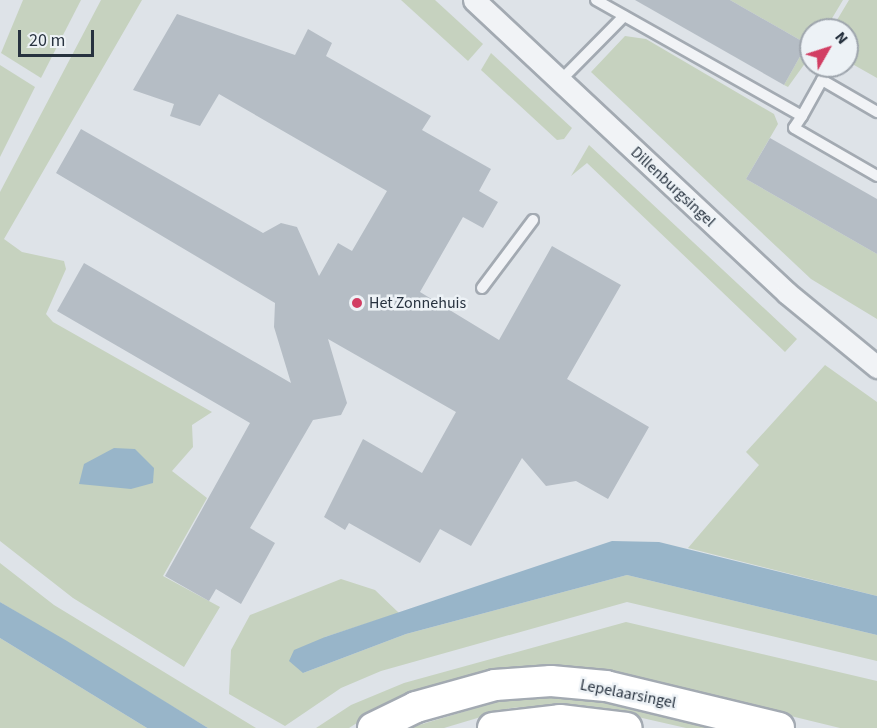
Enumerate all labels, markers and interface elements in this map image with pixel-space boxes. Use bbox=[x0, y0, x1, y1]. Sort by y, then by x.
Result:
scale bar bbox=[21, 18, 98, 56]
north arrow bbox=[799, 18, 859, 78]
text: N bbox=[830, 27, 853, 49]
text: 20 m bbox=[29, 28, 65, 53]
street label: Dillenburgsingel bbox=[627, 143, 719, 231]
place label: Het Zonnehuis bbox=[369, 293, 466, 313]
marker: Het Zonnehuis bbox=[350, 296, 364, 310]
street label: Lepelaarsingel bbox=[578, 675, 678, 713]

